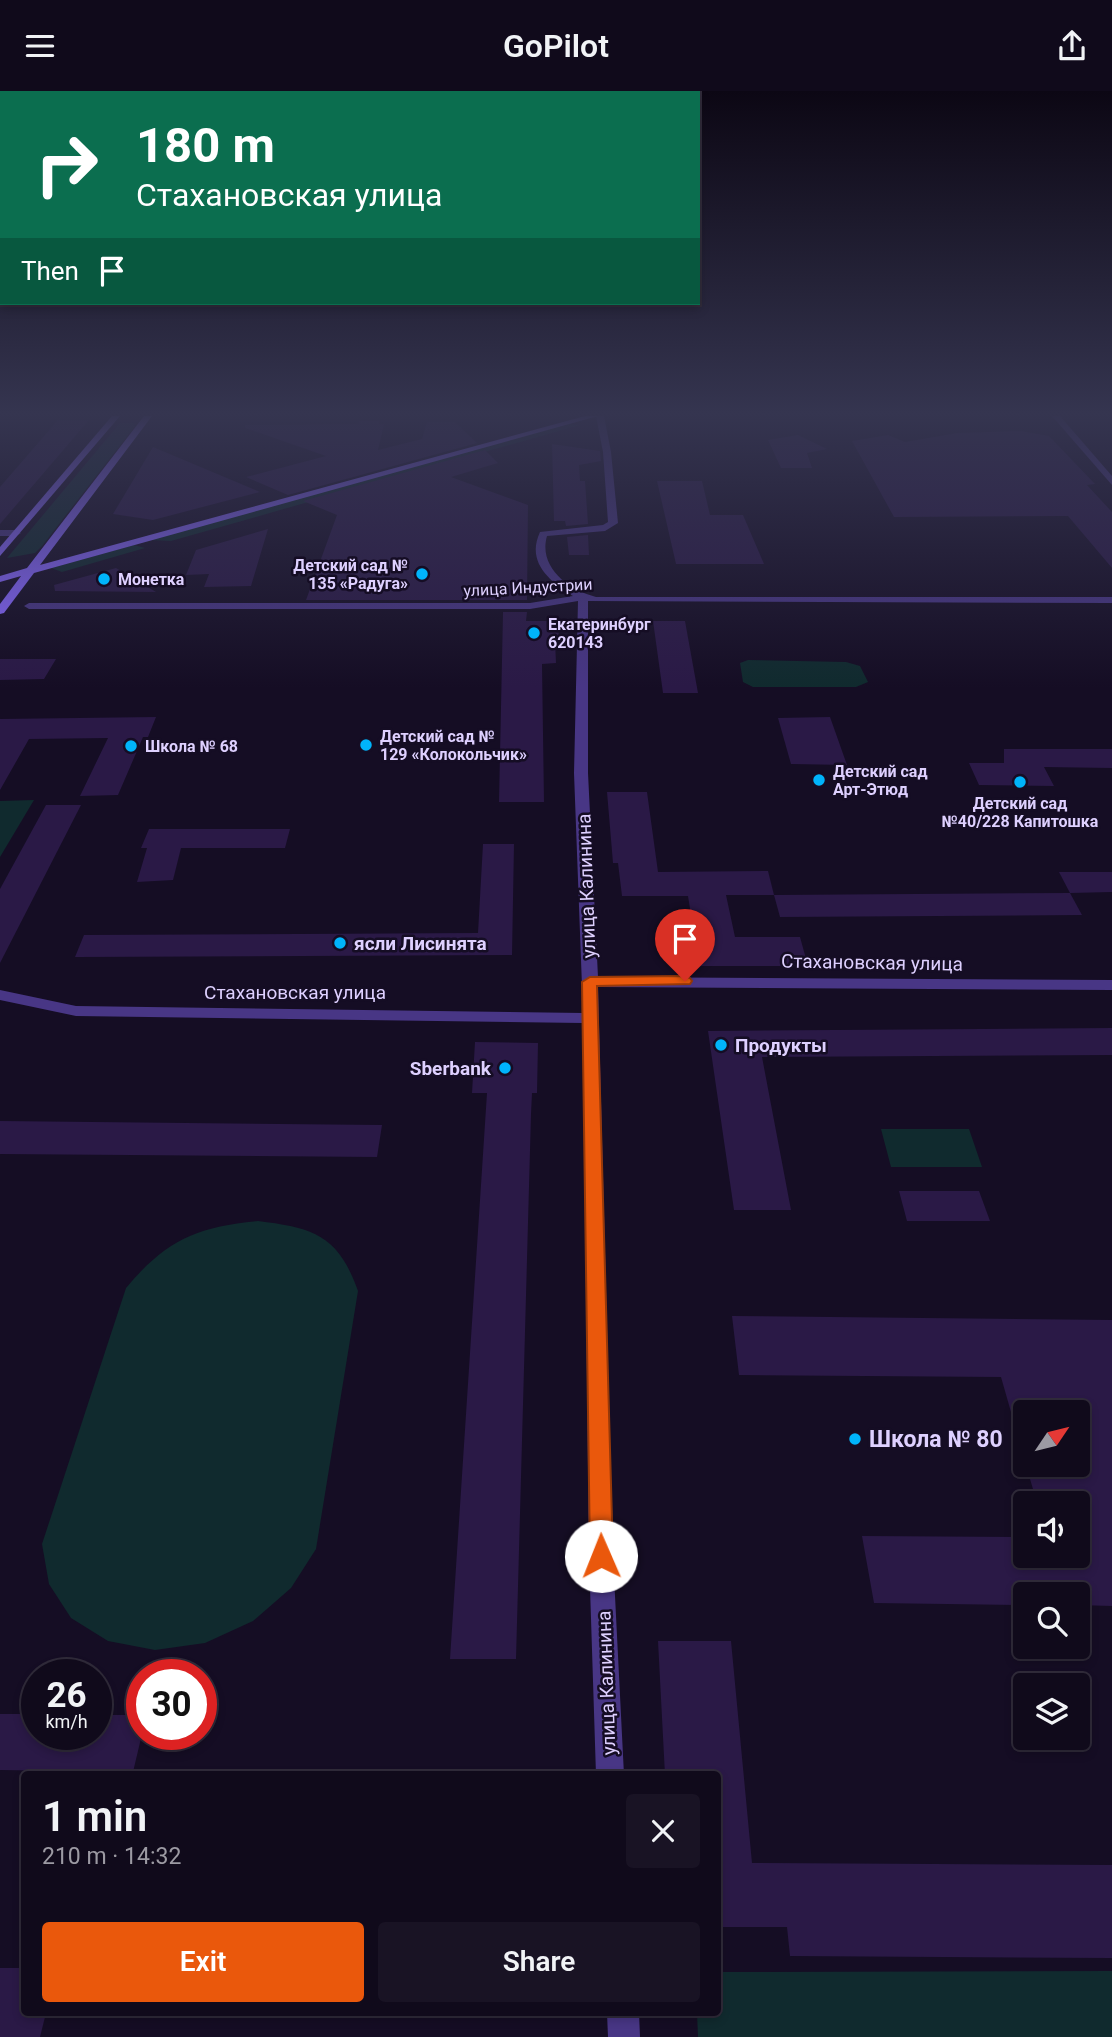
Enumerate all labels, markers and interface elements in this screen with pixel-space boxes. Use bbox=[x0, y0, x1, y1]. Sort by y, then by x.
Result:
icon: menu bbox=[21, 27, 59, 65]
text: GoPilot bbox=[503, 27, 609, 65]
icon: share bbox=[1053, 27, 1091, 65]
text: 180 m bbox=[136, 117, 275, 174]
icon: right bbox=[21, 119, 112, 210]
text: Стахановская улица bbox=[136, 176, 442, 214]
icon: arrive bbox=[93, 252, 131, 290]
text: Then bbox=[21, 256, 79, 286]
place label: Детский сад № 135 «Радуга» bbox=[293, 556, 408, 593]
marker: Детский сад № 135 «Радуга» bbox=[414, 566, 430, 582]
place label: Монетка bbox=[118, 570, 185, 589]
marker: Монетка bbox=[96, 571, 112, 587]
street label: улица Индустрии bbox=[463, 575, 593, 600]
place label: Екатеринбург 620143 bbox=[548, 615, 651, 652]
marker: Екатеринбург 620143 bbox=[526, 625, 542, 641]
place label: Детский сад № 129 «Колокольчик» bbox=[380, 727, 527, 764]
place label: Школа № 68 bbox=[145, 737, 238, 756]
marker: Детский сад № 129 «Колокольчик» bbox=[358, 737, 374, 753]
marker: Школа № 68 bbox=[123, 738, 139, 754]
place label: Детский сад Арт-Этюд bbox=[833, 762, 928, 799]
marker: Детский сад Арт-Этюд bbox=[811, 772, 827, 788]
marker: Детский сад №40/228 Капитошка bbox=[1012, 774, 1028, 790]
place label: Детский сад №40/228 Капитошка bbox=[942, 794, 1099, 831]
street label: улица Калинина bbox=[572, 813, 601, 959]
pin bbox=[655, 909, 715, 981]
icon: arrive bbox=[666, 920, 704, 958]
place label: ясли Лисинята bbox=[354, 932, 487, 955]
marker: ясли Лисинята bbox=[332, 935, 348, 951]
street label: Стахановская улица bbox=[781, 949, 963, 976]
street label: Стахановская улица bbox=[204, 981, 386, 1004]
place label: Продукты bbox=[735, 1034, 827, 1057]
marker: Продукты bbox=[713, 1037, 729, 1053]
place label: Sberbank bbox=[410, 1057, 492, 1080]
marker: Sberbank bbox=[497, 1060, 513, 1076]
north arrow bbox=[1013, 1400, 1090, 1477]
map controls bbox=[1013, 1400, 1090, 1750]
place label: Школа № 80 bbox=[869, 1426, 1003, 1453]
marker: Школа № 80 bbox=[847, 1431, 863, 1447]
button: sound bbox=[1013, 1491, 1090, 1568]
position arrow bbox=[564, 1519, 638, 1593]
button: search bbox=[1013, 1582, 1090, 1659]
street label: улица Калинина bbox=[592, 1610, 621, 1756]
speed limit sign: 30 bbox=[126, 1659, 217, 1750]
button: layers bbox=[1013, 1673, 1090, 1750]
text: 26 bbox=[46, 1675, 87, 1716]
text: km/h bbox=[45, 1711, 88, 1732]
text: 1 min bbox=[42, 1792, 147, 1841]
button: close bbox=[626, 1794, 700, 1868]
text: 210 m · 14:32 bbox=[42, 1843, 181, 1870]
button: Exit bbox=[42, 1922, 364, 2002]
button: Share bbox=[378, 1922, 700, 2002]

